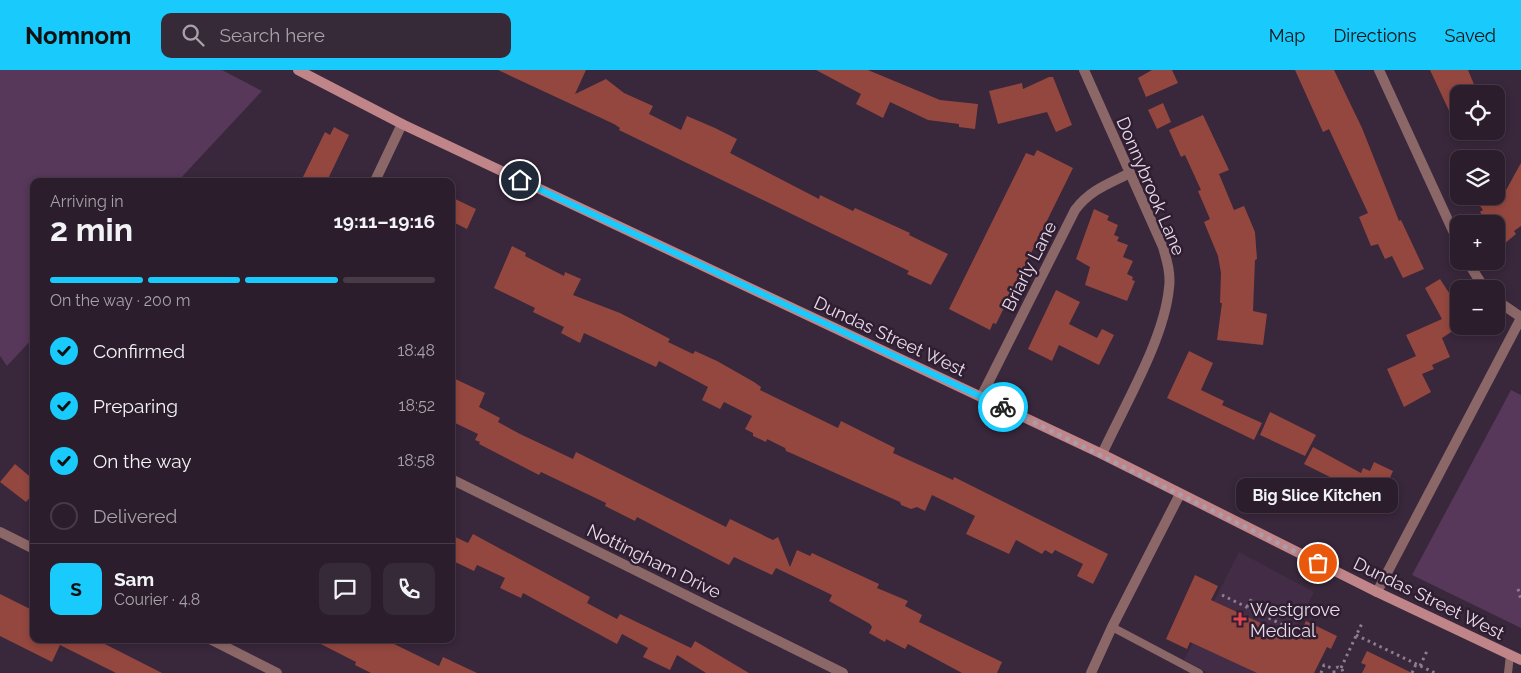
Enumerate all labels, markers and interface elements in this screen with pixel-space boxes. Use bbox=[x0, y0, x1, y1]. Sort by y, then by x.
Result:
search box bbox=[161, 13, 511, 58]
text: Nomnom bbox=[25, 21, 131, 50]
icon: search bbox=[179, 21, 207, 49]
text: Search here bbox=[219, 24, 325, 46]
text: Map bbox=[1269, 25, 1305, 46]
text: Directions bbox=[1333, 25, 1417, 46]
text: Saved bbox=[1445, 25, 1496, 46]
map controls bbox=[1450, 85, 1505, 335]
button: locate bbox=[1450, 85, 1505, 140]
street label: Donnybrook Lane bbox=[1112, 114, 1190, 259]
button: layers bbox=[1450, 150, 1505, 205]
pin bbox=[499, 159, 541, 201]
icon: home bbox=[506, 166, 534, 194]
text: Arriving in bbox=[50, 192, 124, 211]
text: 19:11–19:16 bbox=[333, 210, 435, 232]
text: 2 min bbox=[50, 211, 133, 248]
button: + bbox=[1450, 215, 1505, 270]
street label: Briarly Lane bbox=[997, 217, 1061, 315]
button: − bbox=[1450, 280, 1505, 335]
text: On the way · 200 m bbox=[50, 291, 190, 310]
street label: Dundas Street West bbox=[811, 292, 969, 380]
icon: check bbox=[50, 337, 78, 365]
text: Confirmed bbox=[93, 340, 185, 362]
text: 18:48 bbox=[397, 341, 435, 360]
courier bbox=[978, 382, 1028, 432]
icon: check bbox=[50, 392, 78, 420]
icon: bike bbox=[989, 393, 1017, 421]
text: Preparing bbox=[93, 395, 178, 417]
text: 18:52 bbox=[399, 396, 435, 415]
icon: check bbox=[50, 447, 78, 475]
text: On the way bbox=[93, 450, 192, 472]
text: 18:58 bbox=[397, 451, 435, 470]
callout: Big Slice Kitchen bbox=[1237, 478, 1399, 513]
text: Big Slice Kitchen bbox=[1252, 486, 1382, 505]
text: Delivered bbox=[93, 505, 177, 527]
street label: Nottingham Drive bbox=[584, 519, 725, 603]
pin bbox=[1297, 542, 1339, 584]
icon: bag bbox=[1304, 549, 1332, 577]
street label: Dundas Street West bbox=[1350, 552, 1508, 644]
button: chat bbox=[319, 563, 371, 615]
button: phone bbox=[383, 563, 435, 615]
text: Sam bbox=[114, 568, 154, 590]
text: S bbox=[70, 578, 82, 600]
text: Courier · 4.8 bbox=[114, 590, 200, 609]
place label: Westgrove Medical bbox=[1250, 599, 1341, 641]
marker: Westgrove Medical bbox=[1234, 613, 1246, 625]

